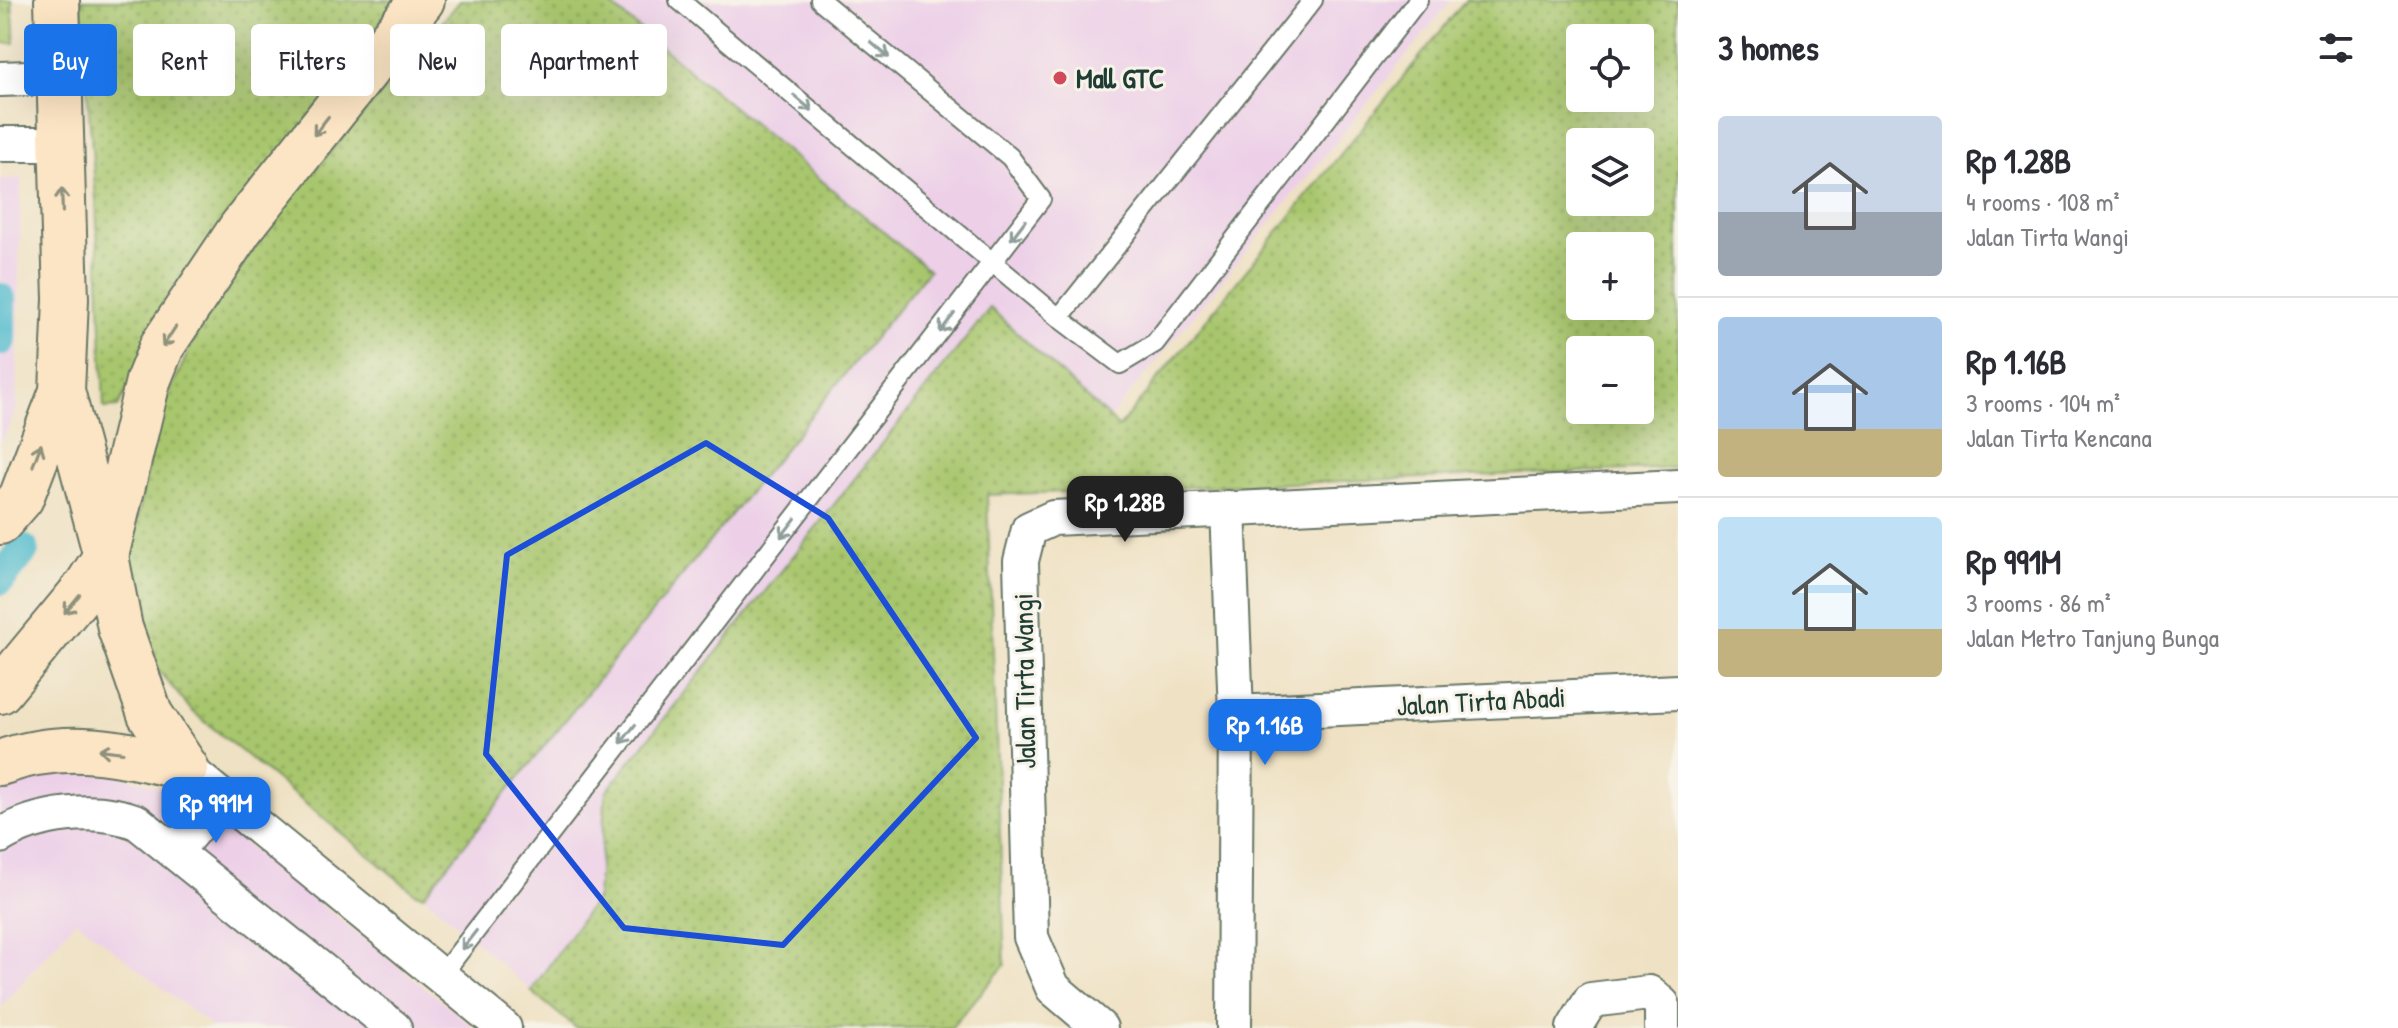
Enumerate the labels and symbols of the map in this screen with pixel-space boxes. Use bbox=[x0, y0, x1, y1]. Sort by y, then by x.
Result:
one-way arrow bbox=[869, 41, 890, 59]
place label: Mall GTC bbox=[1076, 59, 1164, 97]
marker: Mall GTC bbox=[1051, 69, 1069, 87]
one-way arrow bbox=[793, 94, 813, 112]
one-way arrow bbox=[312, 115, 329, 136]
one-way arrow bbox=[54, 187, 69, 214]
one-way arrow bbox=[1010, 219, 1027, 240]
one-way arrow bbox=[938, 312, 955, 333]
one-way arrow bbox=[160, 325, 176, 348]
one-way arrow bbox=[31, 443, 45, 468]
pin: Rp 1.28B bbox=[1042, 476, 1208, 544]
one-way arrow bbox=[779, 517, 796, 539]
one-way arrow bbox=[63, 593, 80, 614]
street label: Jalan Tirta Wangi bbox=[1003, 593, 1045, 769]
street label: Jalan Tirta Abadi bbox=[1395, 678, 1567, 724]
pin: Rp 1.16B bbox=[1182, 699, 1348, 767]
one-way arrow bbox=[620, 723, 637, 744]
one-way arrow bbox=[98, 743, 124, 758]
pin: Rp 991M bbox=[142, 777, 290, 845]
one-way arrow bbox=[461, 928, 478, 950]

